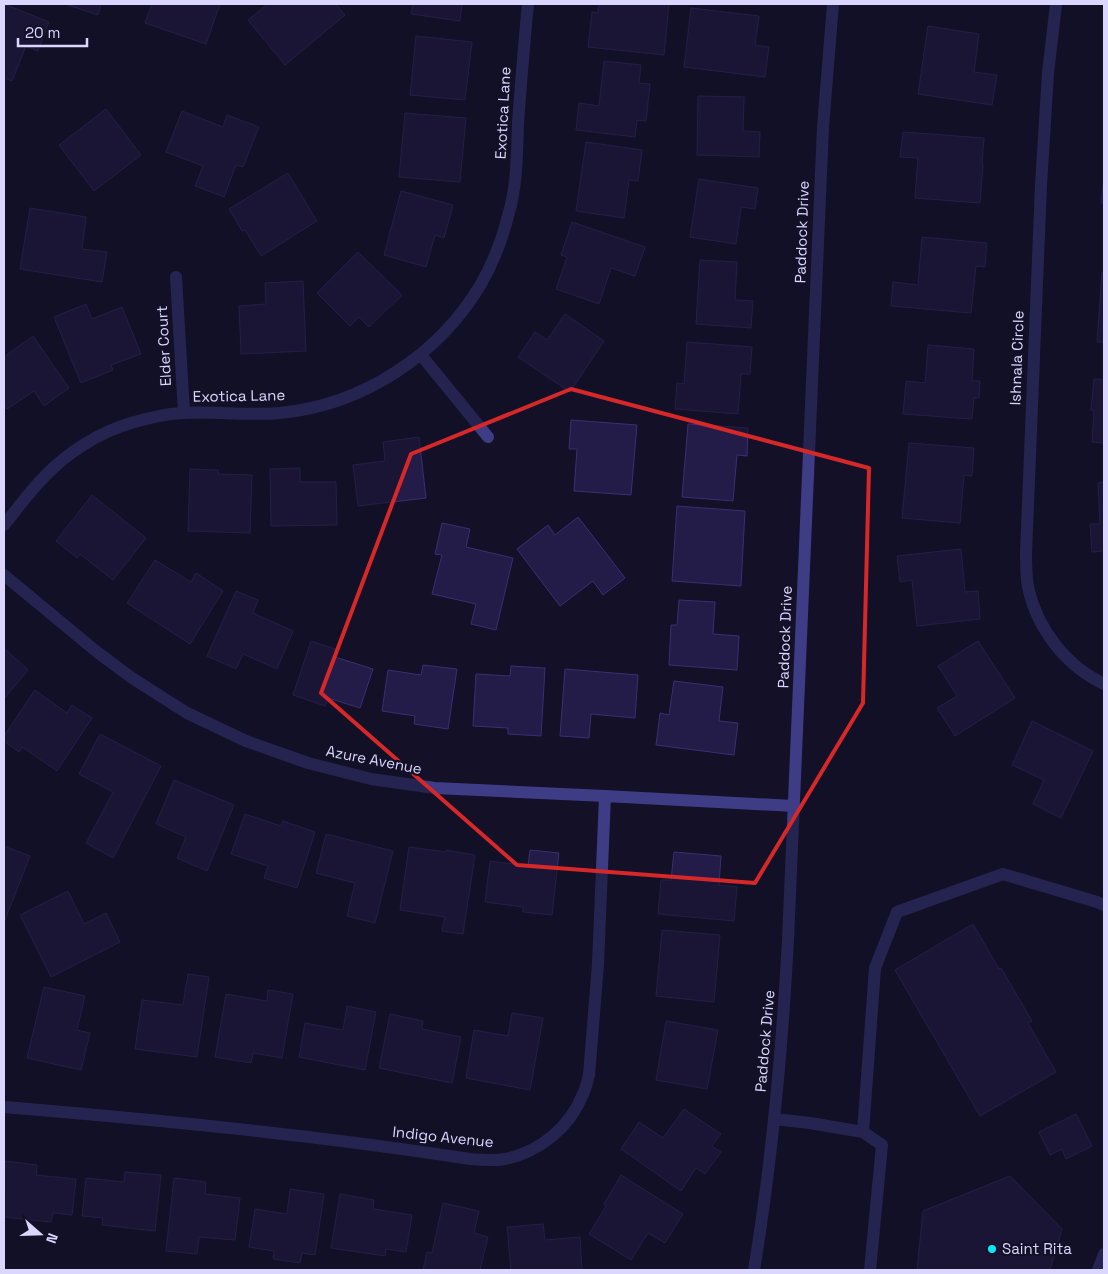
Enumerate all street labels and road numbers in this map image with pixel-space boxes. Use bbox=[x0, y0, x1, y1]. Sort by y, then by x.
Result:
street label: Exotica Lane bbox=[491, 66, 514, 160]
street label: Paddock Drive bbox=[790, 180, 813, 284]
street label: Elder Court bbox=[152, 305, 175, 387]
street label: Ishnala Circle bbox=[1005, 310, 1028, 406]
street label: Exotica Lane bbox=[192, 385, 286, 406]
street label: Paddock Drive bbox=[773, 585, 796, 689]
street label: Azure Avenue bbox=[325, 741, 424, 778]
street label: Paddock Drive bbox=[751, 989, 778, 1093]
street label: Indigo Avenue bbox=[391, 1122, 495, 1151]

